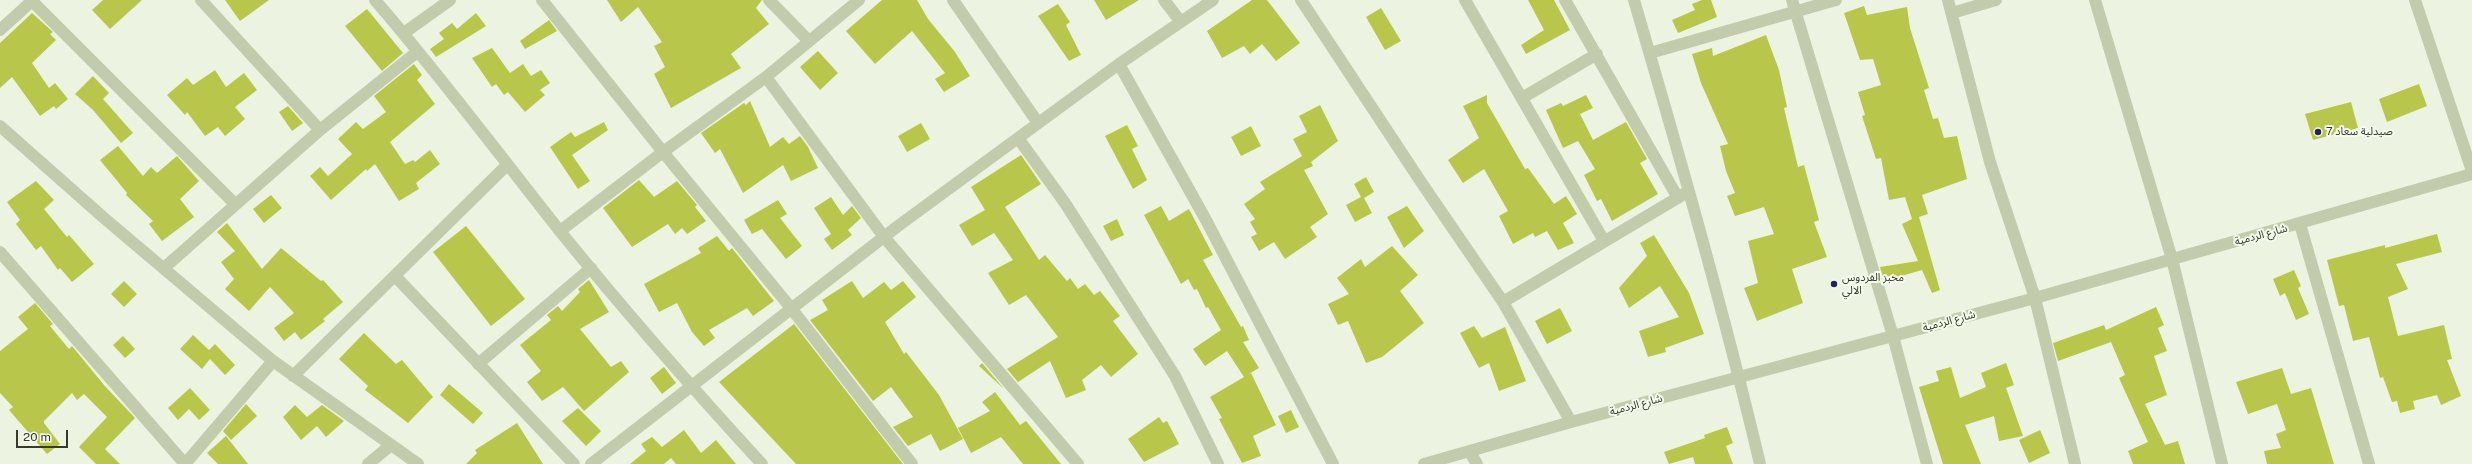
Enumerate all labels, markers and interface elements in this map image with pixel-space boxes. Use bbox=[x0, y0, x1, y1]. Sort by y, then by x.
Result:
place label: صيدلية سعاد 7 bbox=[2326, 125, 2393, 139]
marker: صيدلية سعاد 7 bbox=[2313, 127, 2323, 137]
street label: شارع الردمية bbox=[2233, 222, 2289, 248]
place label: مخبز الفردوس الالي bbox=[1842, 271, 1904, 297]
marker: مخبز الفردوس الالي bbox=[1829, 279, 1839, 289]
street label: شارع الردمية bbox=[1921, 308, 1977, 334]
street label: شارع الردمية bbox=[1608, 392, 1664, 418]
scale bar bbox=[18, 422, 70, 448]
text: 20 m bbox=[23, 430, 51, 444]

